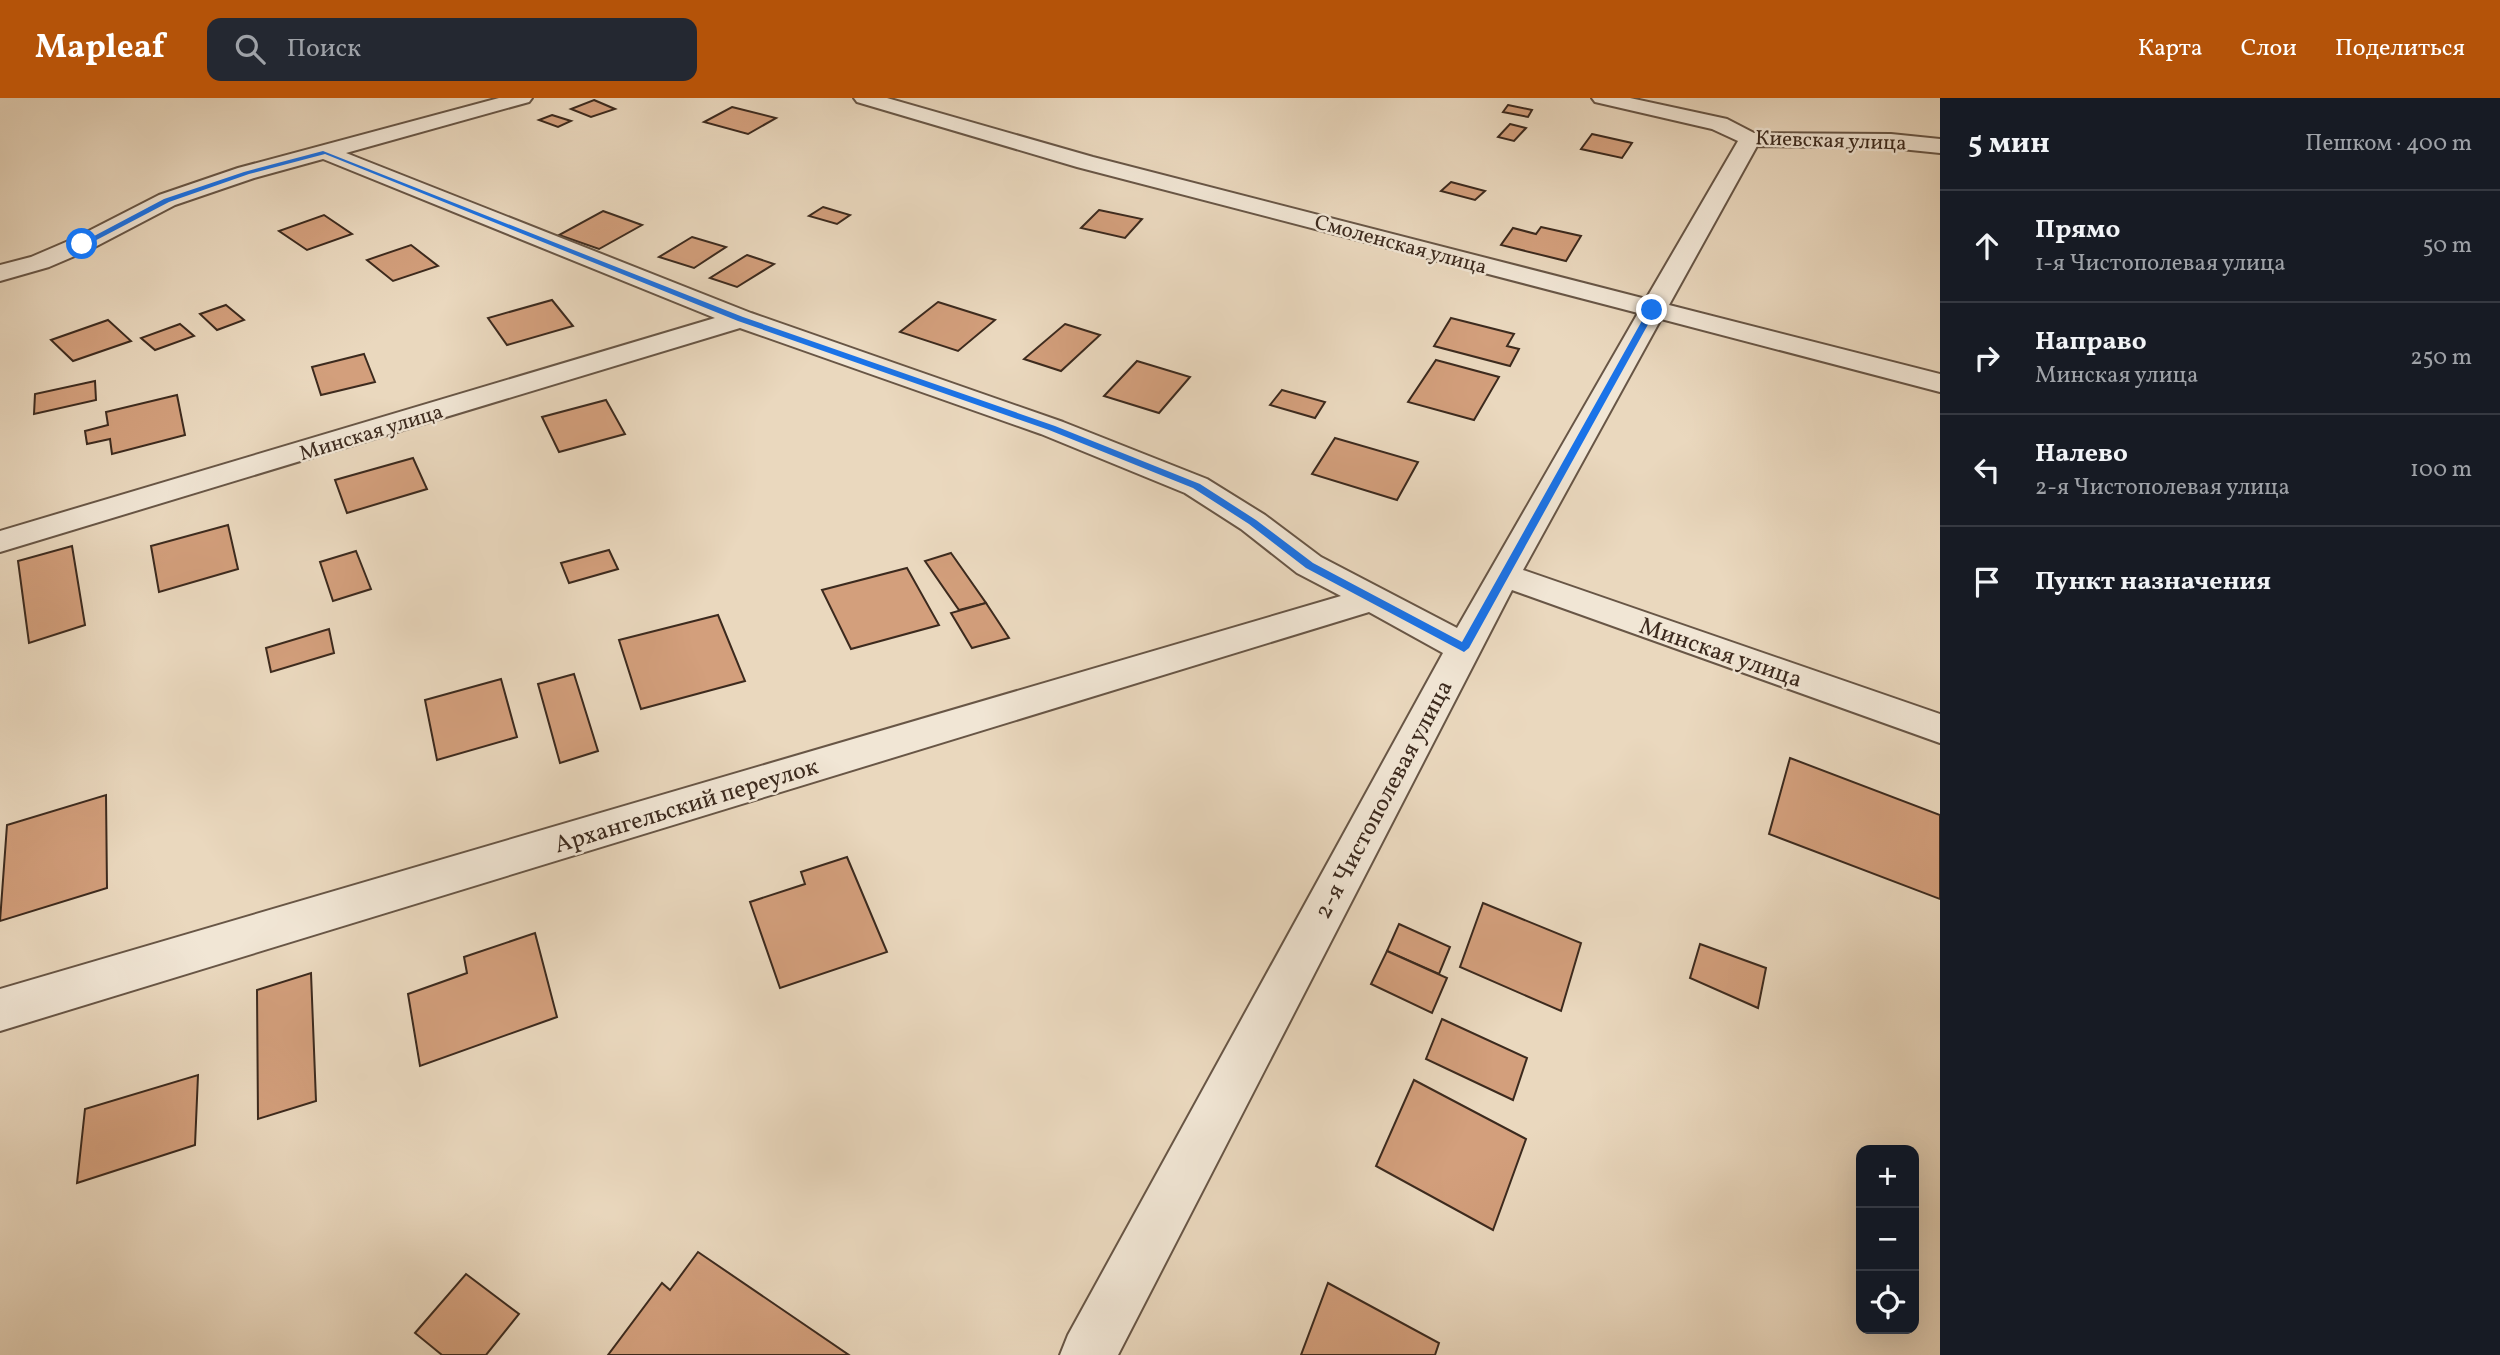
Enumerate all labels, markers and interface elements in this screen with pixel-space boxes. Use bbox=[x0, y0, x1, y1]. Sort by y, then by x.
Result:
search box bbox=[207, 18, 697, 81]
text: Mapleaf bbox=[35, 26, 165, 72]
icon: search bbox=[231, 30, 269, 68]
text: Поиск bbox=[287, 31, 361, 67]
text: Карта bbox=[2138, 32, 2203, 66]
text: Слои bbox=[2241, 32, 2297, 66]
text: Поделиться bbox=[2335, 32, 2465, 66]
text: 5 мин bbox=[1968, 123, 2050, 165]
street label: Киевская улица bbox=[1755, 124, 1907, 159]
text: Пешком · 400 m bbox=[2305, 128, 2472, 160]
street label: Смоленская улица bbox=[1311, 208, 1490, 282]
text: Прямо bbox=[2035, 212, 2120, 248]
icon: ahead bbox=[1968, 227, 2006, 265]
route start bbox=[66, 228, 97, 259]
text: 50 m bbox=[2423, 230, 2472, 262]
text: 1-я Чистополевая улица bbox=[2035, 248, 2286, 280]
route end bbox=[1636, 294, 1667, 325]
text: Направо bbox=[2035, 324, 2147, 360]
icon: right bbox=[1968, 339, 2006, 377]
text: 250 m bbox=[2410, 342, 2472, 374]
text: Минская улица bbox=[2035, 360, 2198, 392]
street label: Минская улица bbox=[296, 398, 447, 469]
text: Налево bbox=[2035, 436, 2128, 472]
icon: left bbox=[1968, 451, 2006, 489]
text: 100 m bbox=[2410, 454, 2472, 486]
text: 2-я Чистополевая улица bbox=[2035, 472, 2290, 504]
icon: arrive bbox=[1968, 563, 2006, 601]
text: Пункт назначения bbox=[2035, 564, 2271, 600]
street label: Минская улица bbox=[1634, 610, 1806, 698]
street label: 2-я Чистополевая улица bbox=[1307, 675, 1462, 925]
street label: Архангельский переулок bbox=[550, 750, 823, 863]
map controls bbox=[1856, 1145, 1919, 1334]
button: + bbox=[1856, 1145, 1919, 1208]
button: − bbox=[1856, 1208, 1919, 1271]
button: locate bbox=[1856, 1271, 1919, 1334]

